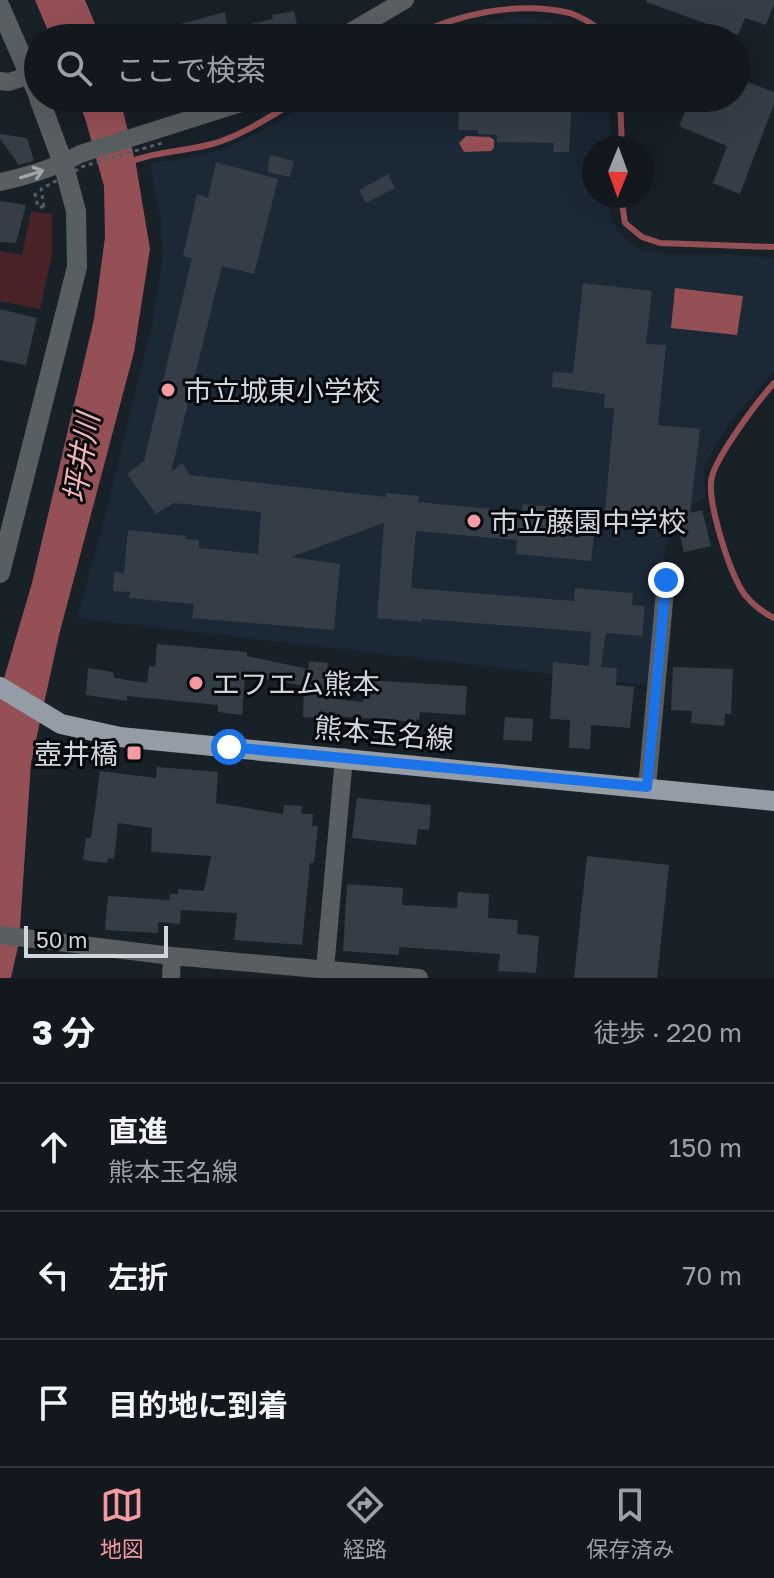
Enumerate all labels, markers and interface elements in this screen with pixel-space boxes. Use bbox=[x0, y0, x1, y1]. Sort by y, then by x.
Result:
search box bbox=[24, 24, 750, 112]
icon: search bbox=[52, 46, 96, 90]
text: ここで検索 bbox=[116, 52, 266, 88]
north arrow bbox=[582, 136, 654, 208]
one-way arrow bbox=[19, 165, 44, 180]
place label: 市立城東小学校 bbox=[184, 374, 380, 407]
marker: 市立城東小学校 bbox=[159, 381, 177, 399]
water label: 坪井川 bbox=[56, 408, 106, 505]
place label: 市立藤園中学校 bbox=[490, 505, 686, 538]
marker: 市立藤園中学校 bbox=[465, 512, 483, 530]
route end bbox=[648, 562, 684, 598]
place label: エフエム熊本 bbox=[212, 667, 380, 700]
marker: エフエム熊本 bbox=[187, 674, 205, 692]
street label: 熊本玉名線 bbox=[313, 710, 455, 756]
route start bbox=[211, 729, 247, 765]
place label: 壺井橋 bbox=[34, 737, 118, 770]
marker: 壺井橋 bbox=[125, 744, 143, 762]
scale bar bbox=[24, 922, 168, 958]
text: 50 m bbox=[36, 926, 87, 953]
text: 3 分 bbox=[32, 1012, 95, 1052]
text: 徒歩 · 220 m bbox=[593, 1017, 742, 1048]
text: 直進 bbox=[108, 1113, 168, 1149]
icon: ahead bbox=[32, 1125, 76, 1169]
text: 150 m bbox=[669, 1132, 742, 1163]
text: 熊本玉名線 bbox=[108, 1156, 238, 1187]
icon: left bbox=[32, 1253, 76, 1297]
text: 左折 bbox=[108, 1259, 168, 1295]
text: 70 m bbox=[683, 1260, 742, 1291]
icon: arrive bbox=[32, 1381, 76, 1425]
text: 目的地に到着 bbox=[108, 1387, 288, 1423]
tab: 地図 bbox=[100, 1483, 144, 1563]
tab: 経路 bbox=[343, 1483, 387, 1563]
tab: 保存済み bbox=[586, 1483, 674, 1563]

